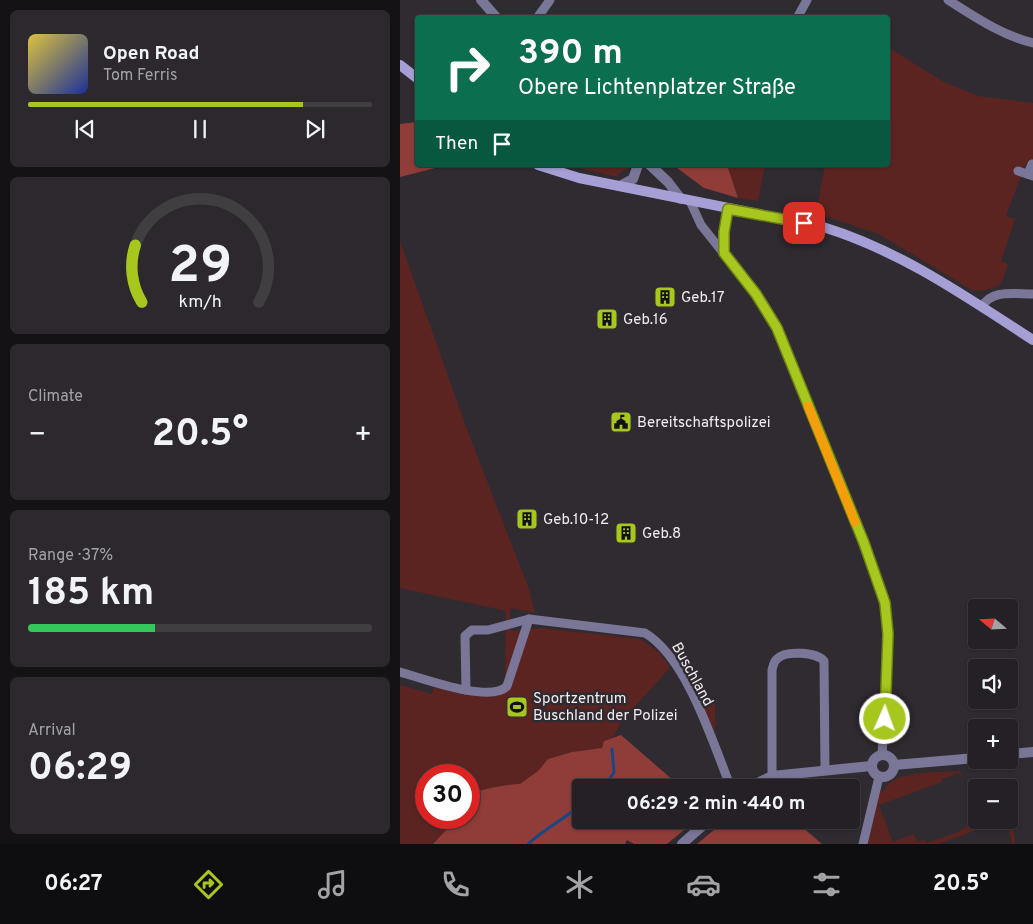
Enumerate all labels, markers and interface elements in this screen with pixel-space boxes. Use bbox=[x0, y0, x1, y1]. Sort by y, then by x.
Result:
text: 390 m bbox=[518, 32, 623, 76]
icon: right bbox=[435, 35, 500, 100]
text: Open Road bbox=[103, 42, 199, 66]
text: Tom Ferris bbox=[103, 66, 177, 86]
text: Obere Lichtenplatzer Straße bbox=[518, 75, 796, 102]
icon: previous bbox=[71, 115, 99, 143]
icon: pause bbox=[186, 115, 214, 143]
icon: next bbox=[301, 115, 329, 143]
icon: arrive bbox=[488, 130, 516, 158]
text: Then bbox=[435, 132, 478, 156]
pin bbox=[783, 202, 825, 244]
icon: arrive bbox=[790, 209, 818, 237]
text: 29 bbox=[168, 235, 232, 301]
building icon: Geb.17 bbox=[653, 285, 677, 309]
place label: Geb.17 bbox=[681, 289, 725, 308]
text: km/h bbox=[178, 291, 222, 314]
building icon: Geb.16 bbox=[595, 307, 619, 331]
place label: Geb.16 bbox=[623, 311, 668, 330]
text: Climate bbox=[28, 387, 83, 407]
public building icon: Bereitschaftspolizei bbox=[609, 410, 633, 434]
text: 20.5° bbox=[152, 411, 248, 460]
place label: Bereitschaftspolizei bbox=[637, 414, 771, 433]
text: − bbox=[28, 418, 46, 454]
text: + bbox=[354, 418, 372, 454]
building icon: Geb.10-12 bbox=[515, 507, 539, 531]
place label: Geb.10-12 bbox=[543, 511, 609, 530]
building icon: Geb.8 bbox=[614, 521, 638, 545]
place label: Geb.8 bbox=[642, 525, 681, 544]
text: Range · 37% bbox=[28, 546, 113, 566]
text: 185 km bbox=[28, 570, 154, 619]
north arrow bbox=[968, 599, 1018, 649]
map controls bbox=[968, 599, 1018, 829]
street label: Buschland bbox=[666, 639, 717, 710]
button: sound bbox=[968, 659, 1018, 709]
place label: Sportzentrum Buschland der Polizei bbox=[533, 690, 678, 726]
position arrow bbox=[858, 692, 910, 744]
sports icon: Sportzentrum Buschland der Polizei bbox=[505, 695, 529, 719]
button: + bbox=[968, 719, 1018, 769]
text: Arrival bbox=[28, 721, 76, 741]
text: 06:29 bbox=[28, 745, 132, 794]
speed limit sign: 30 bbox=[415, 764, 480, 829]
button: − bbox=[968, 779, 1018, 829]
text: 06:29 · 2 min · 440 m bbox=[626, 792, 806, 816]
icon: directions bbox=[191, 867, 226, 902]
icon: music bbox=[315, 867, 350, 902]
icon: phone bbox=[438, 867, 473, 902]
icon: climate bbox=[562, 867, 597, 902]
icon: car bbox=[686, 867, 721, 902]
icon: filters bbox=[809, 867, 844, 902]
text: 06:27 bbox=[44, 871, 103, 898]
text: 20.5° bbox=[933, 871, 989, 898]

